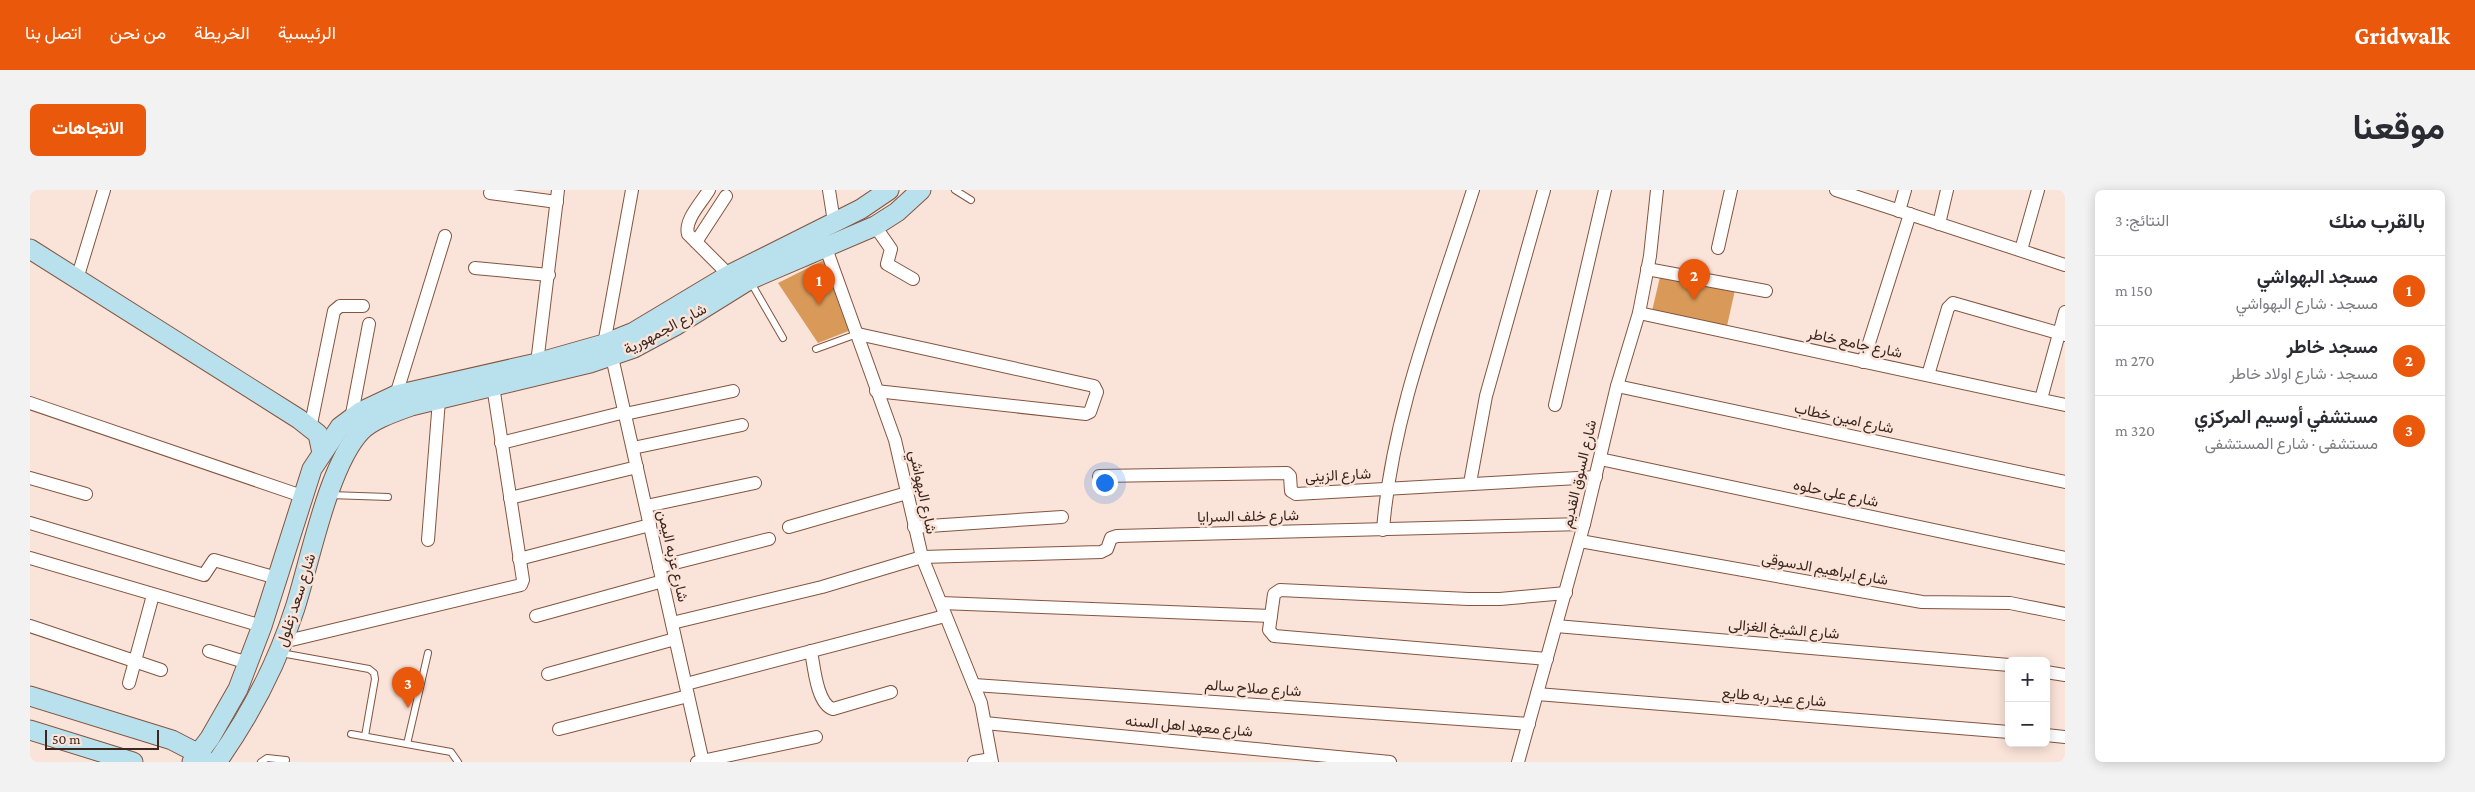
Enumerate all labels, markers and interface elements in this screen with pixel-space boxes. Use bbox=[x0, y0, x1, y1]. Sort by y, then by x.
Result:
text: Gridwalk bbox=[2354, 22, 2450, 49]
text: اتصل بنا bbox=[25, 23, 82, 43]
text: من نحن bbox=[110, 23, 166, 43]
text: الخريطة bbox=[194, 23, 250, 43]
text: الرئيسية bbox=[278, 23, 336, 43]
button: الاتجاهات bbox=[30, 104, 146, 156]
text: موقعنا bbox=[2352, 108, 2445, 147]
text: بالقرب منك bbox=[2329, 209, 2425, 233]
text: النتائج: 3 bbox=[2115, 212, 2169, 229]
pin: 2 bbox=[1678, 259, 1710, 300]
pin: 1 bbox=[803, 264, 835, 305]
text: مسجد البهواشي bbox=[2257, 266, 2378, 287]
text: 150 m bbox=[2115, 282, 2153, 299]
text: 1 bbox=[2406, 282, 2412, 299]
text: مسجد · شارع البهواشي bbox=[2236, 295, 2378, 312]
street label: شارع الجمهورية bbox=[621, 300, 711, 360]
street label: شارع جامع خاطر bbox=[1805, 325, 1904, 364]
text: مسجد خاطر bbox=[2286, 336, 2378, 357]
text: 270 m bbox=[2115, 352, 2154, 369]
text: 2 bbox=[2405, 352, 2413, 369]
text: مسجد · شارع اولاد خاطر bbox=[2229, 365, 2378, 382]
street label: شارع امين خطاب bbox=[1792, 400, 1895, 439]
text: مستشفي أوسيم المركزي bbox=[2194, 406, 2378, 427]
street label: شارع السوق القديم bbox=[1559, 418, 1602, 530]
text: 320 m bbox=[2115, 422, 2155, 439]
text: 3 bbox=[2405, 422, 2413, 439]
text: مستشفى · شارع المستشفى bbox=[2205, 435, 2378, 452]
street label: شارع البهواشي bbox=[901, 449, 940, 537]
street label: شارع الزينى bbox=[1305, 465, 1372, 488]
your location bbox=[1092, 470, 1118, 496]
street label: شارع على حلوه bbox=[1791, 476, 1880, 513]
street label: شارع خلف السرايا bbox=[1197, 507, 1299, 528]
street label: شارع عزبه اليمن bbox=[652, 508, 691, 604]
street label: شارع ابراهيم الدسوقى bbox=[1760, 550, 1890, 591]
street label: شارع سعد زغلول bbox=[273, 551, 322, 650]
street label: شارع الشيخ الغزالى bbox=[1727, 616, 1840, 645]
map controls bbox=[2005, 657, 2050, 747]
button: + bbox=[2005, 657, 2050, 702]
pin: 3 bbox=[392, 667, 424, 708]
street label: شارع صلاح سالم bbox=[1204, 677, 1302, 702]
street label: شارع عبد ربه طايع bbox=[1721, 684, 1827, 713]
button: − bbox=[2005, 702, 2050, 747]
street label: شارع معهد اهل السنه bbox=[1124, 712, 1254, 743]
scale bar bbox=[45, 727, 159, 750]
text: 50 m bbox=[52, 731, 80, 747]

